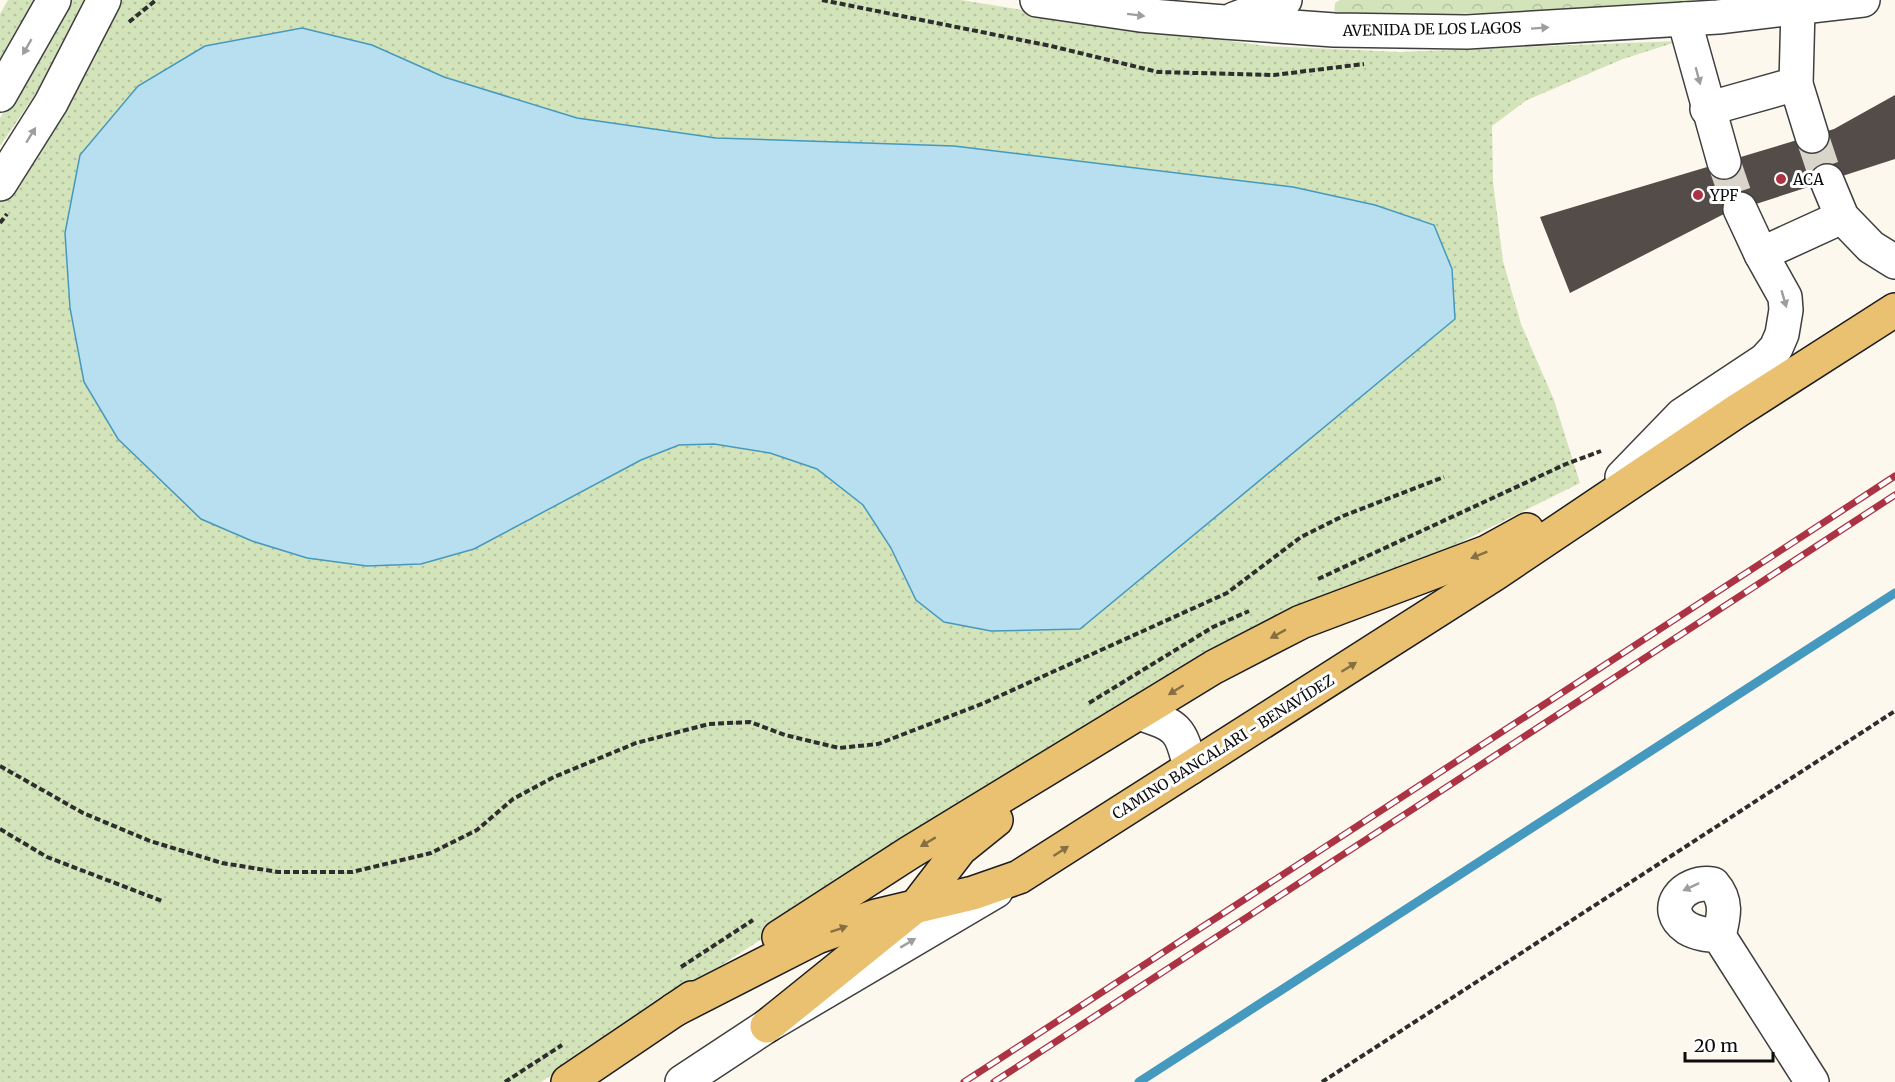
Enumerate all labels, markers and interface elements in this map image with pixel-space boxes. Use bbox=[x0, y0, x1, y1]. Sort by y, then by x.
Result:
one-way arrow bbox=[1127, 10, 1146, 19]
street label: AVENIDA DE LOS LAGOS bbox=[1342, 18, 1522, 40]
one-way arrow bbox=[1531, 23, 1550, 32]
one-way arrow bbox=[22, 39, 32, 56]
one-way arrow bbox=[1694, 67, 1704, 85]
one-way arrow bbox=[26, 127, 37, 143]
place label: ACA bbox=[1792, 170, 1824, 189]
marker: ACA bbox=[1774, 172, 1788, 186]
place label: YPF bbox=[1709, 186, 1738, 205]
marker: YPF bbox=[1691, 188, 1705, 202]
one-way arrow bbox=[1779, 290, 1789, 308]
one-way arrow bbox=[1470, 551, 1488, 560]
one-way arrow bbox=[1270, 629, 1287, 639]
one-way arrow bbox=[1341, 662, 1357, 673]
street label: CAMINO BANCALARI - BENAVÍDEZ bbox=[1108, 669, 1338, 823]
one-way arrow bbox=[1168, 684, 1184, 695]
one-way arrow bbox=[920, 836, 936, 847]
one-way arrow bbox=[1052, 845, 1069, 856]
one-way arrow bbox=[1683, 883, 1700, 892]
one-way arrow bbox=[830, 923, 848, 933]
one-way arrow bbox=[900, 937, 916, 948]
scale bar bbox=[1685, 1025, 1774, 1063]
text: 20 m bbox=[1694, 1034, 1738, 1057]

